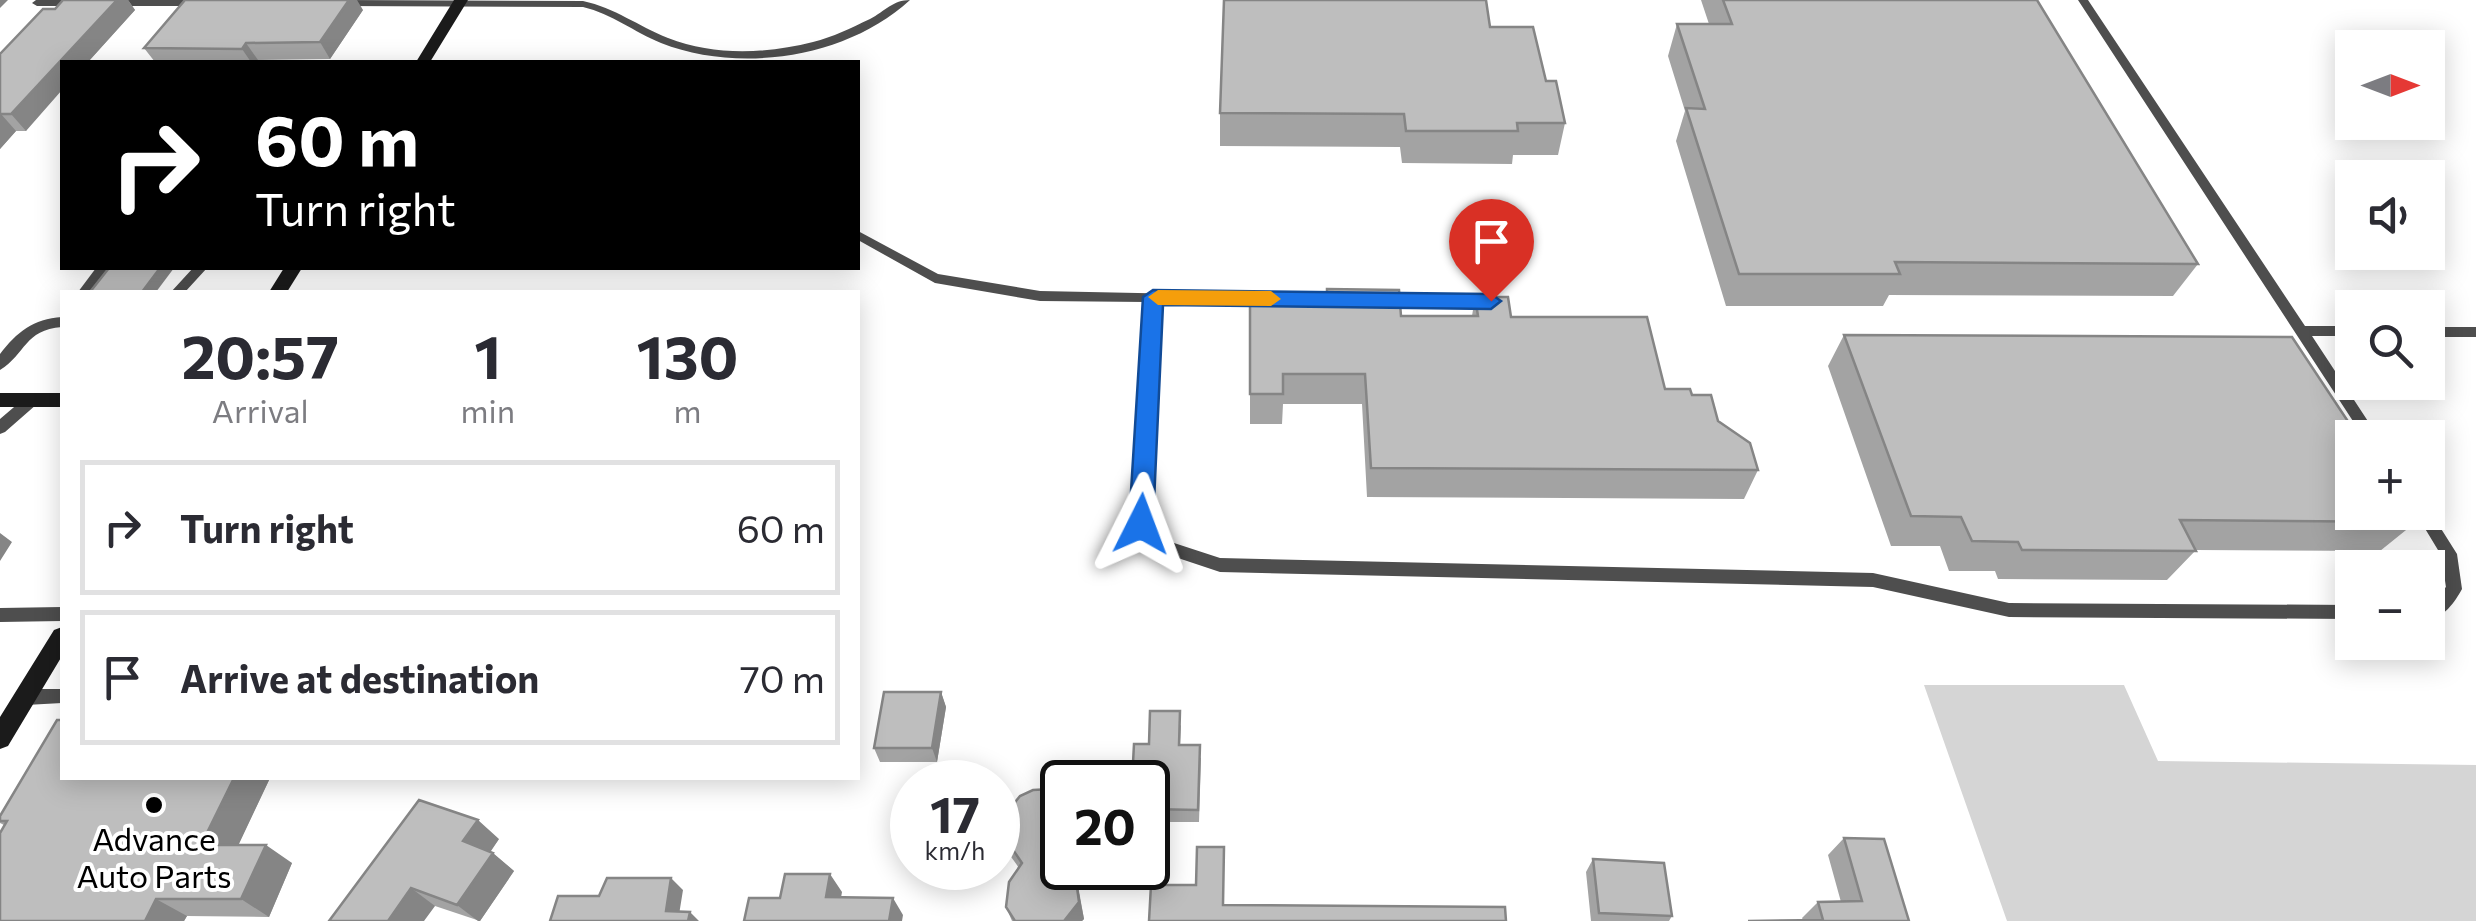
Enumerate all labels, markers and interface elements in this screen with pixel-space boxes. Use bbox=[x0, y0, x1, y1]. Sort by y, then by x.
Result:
north arrow bbox=[2335, 30, 2445, 140]
map controls bbox=[2335, 30, 2445, 660]
text: 60 m bbox=[255, 95, 419, 180]
icon: right bbox=[90, 100, 220, 230]
button: sound bbox=[2335, 160, 2445, 270]
text: Turn right bbox=[255, 180, 456, 235]
pin bbox=[1449, 199, 1534, 302]
icon: arrive bbox=[1464, 214, 1519, 269]
button: search bbox=[2335, 290, 2445, 400]
text: 20:57 bbox=[182, 318, 339, 391]
text: 1 bbox=[474, 318, 501, 391]
text: 130 bbox=[637, 318, 738, 391]
text: Arrival bbox=[212, 390, 309, 430]
text: min bbox=[461, 390, 515, 430]
text: m bbox=[674, 390, 701, 430]
button: + bbox=[2335, 420, 2445, 530]
position arrow bbox=[1089, 472, 1193, 576]
icon: right bbox=[95, 500, 150, 555]
text: Turn right bbox=[180, 504, 354, 551]
text: 60 m bbox=[737, 504, 825, 551]
button: − bbox=[2335, 550, 2445, 660]
icon: arrive bbox=[95, 650, 150, 705]
text: Arrive at destination bbox=[180, 654, 539, 701]
text: 70 m bbox=[740, 654, 825, 701]
speed limit sign: 20 bbox=[1040, 760, 1170, 890]
text: 17 bbox=[930, 782, 980, 843]
marker: Advance Auto Parts bbox=[143, 794, 165, 816]
place label: Advance Auto Parts bbox=[76, 818, 232, 895]
text: km/h bbox=[925, 835, 985, 865]

